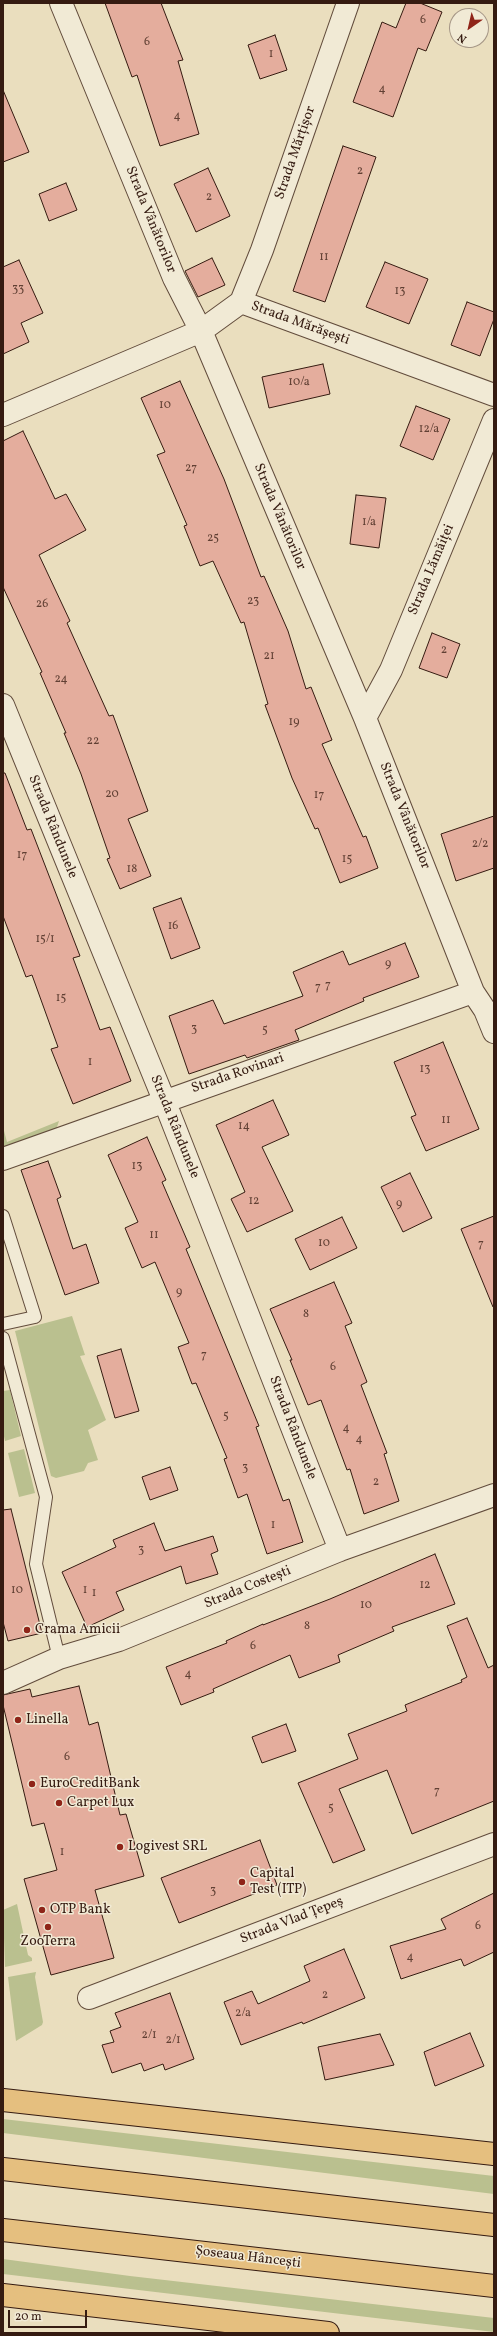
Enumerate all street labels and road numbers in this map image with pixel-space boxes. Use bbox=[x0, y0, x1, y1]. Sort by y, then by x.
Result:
street label: Strada Mărțișor bbox=[272, 104, 320, 202]
street label: Strada Vânătorilor bbox=[121, 164, 179, 276]
street label: Strada Mărășești bbox=[248, 298, 352, 350]
street label: Strada Vânătorilor bbox=[249, 461, 309, 573]
street label: Strada Lămăiței bbox=[405, 522, 459, 618]
street label: Strada Vânătorilor bbox=[375, 760, 433, 872]
street label: Strada Rândunele bbox=[24, 773, 80, 881]
street label: Strada Rovinari bbox=[190, 1050, 286, 1098]
street label: Strada Rândunele bbox=[146, 1073, 202, 1181]
street label: Strada Rândunele bbox=[265, 1374, 319, 1482]
street label: Strada Costești bbox=[202, 1563, 294, 1613]
street label: Strada Vlad Țepeș bbox=[238, 1894, 346, 1948]
street label: Șoseaua Hâncești bbox=[194, 2243, 302, 2273]

